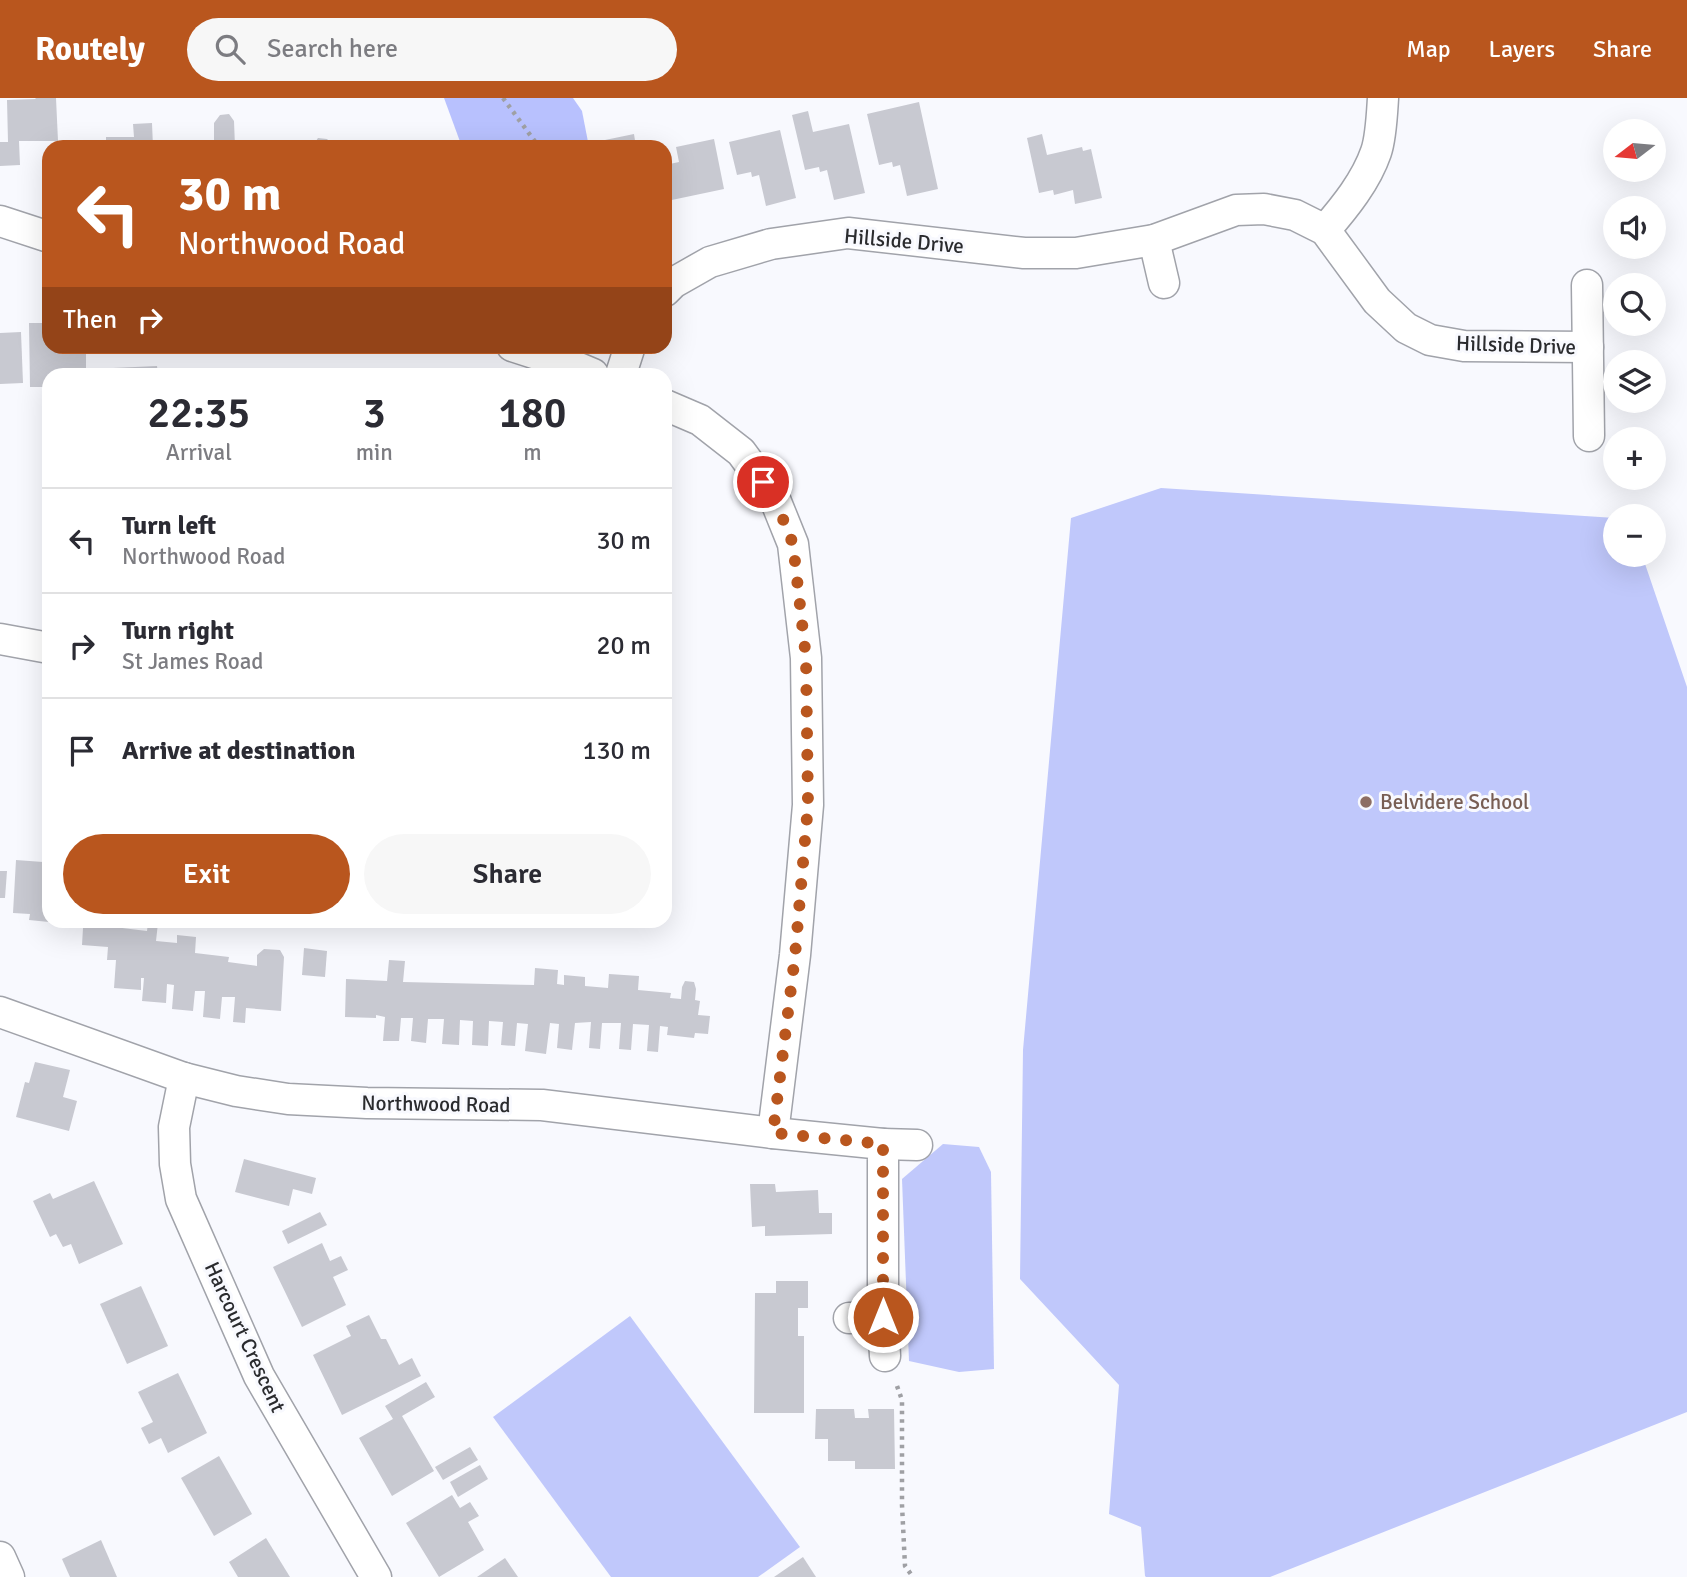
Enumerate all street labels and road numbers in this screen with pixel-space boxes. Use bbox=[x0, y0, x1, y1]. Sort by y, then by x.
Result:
street label: Hillside Drive bbox=[843, 223, 965, 259]
street label: Hillside Drive bbox=[1456, 330, 1576, 360]
street label: Northwood Road bbox=[361, 1090, 511, 1118]
street label: Harcourt Crescent bbox=[199, 1258, 291, 1416]

